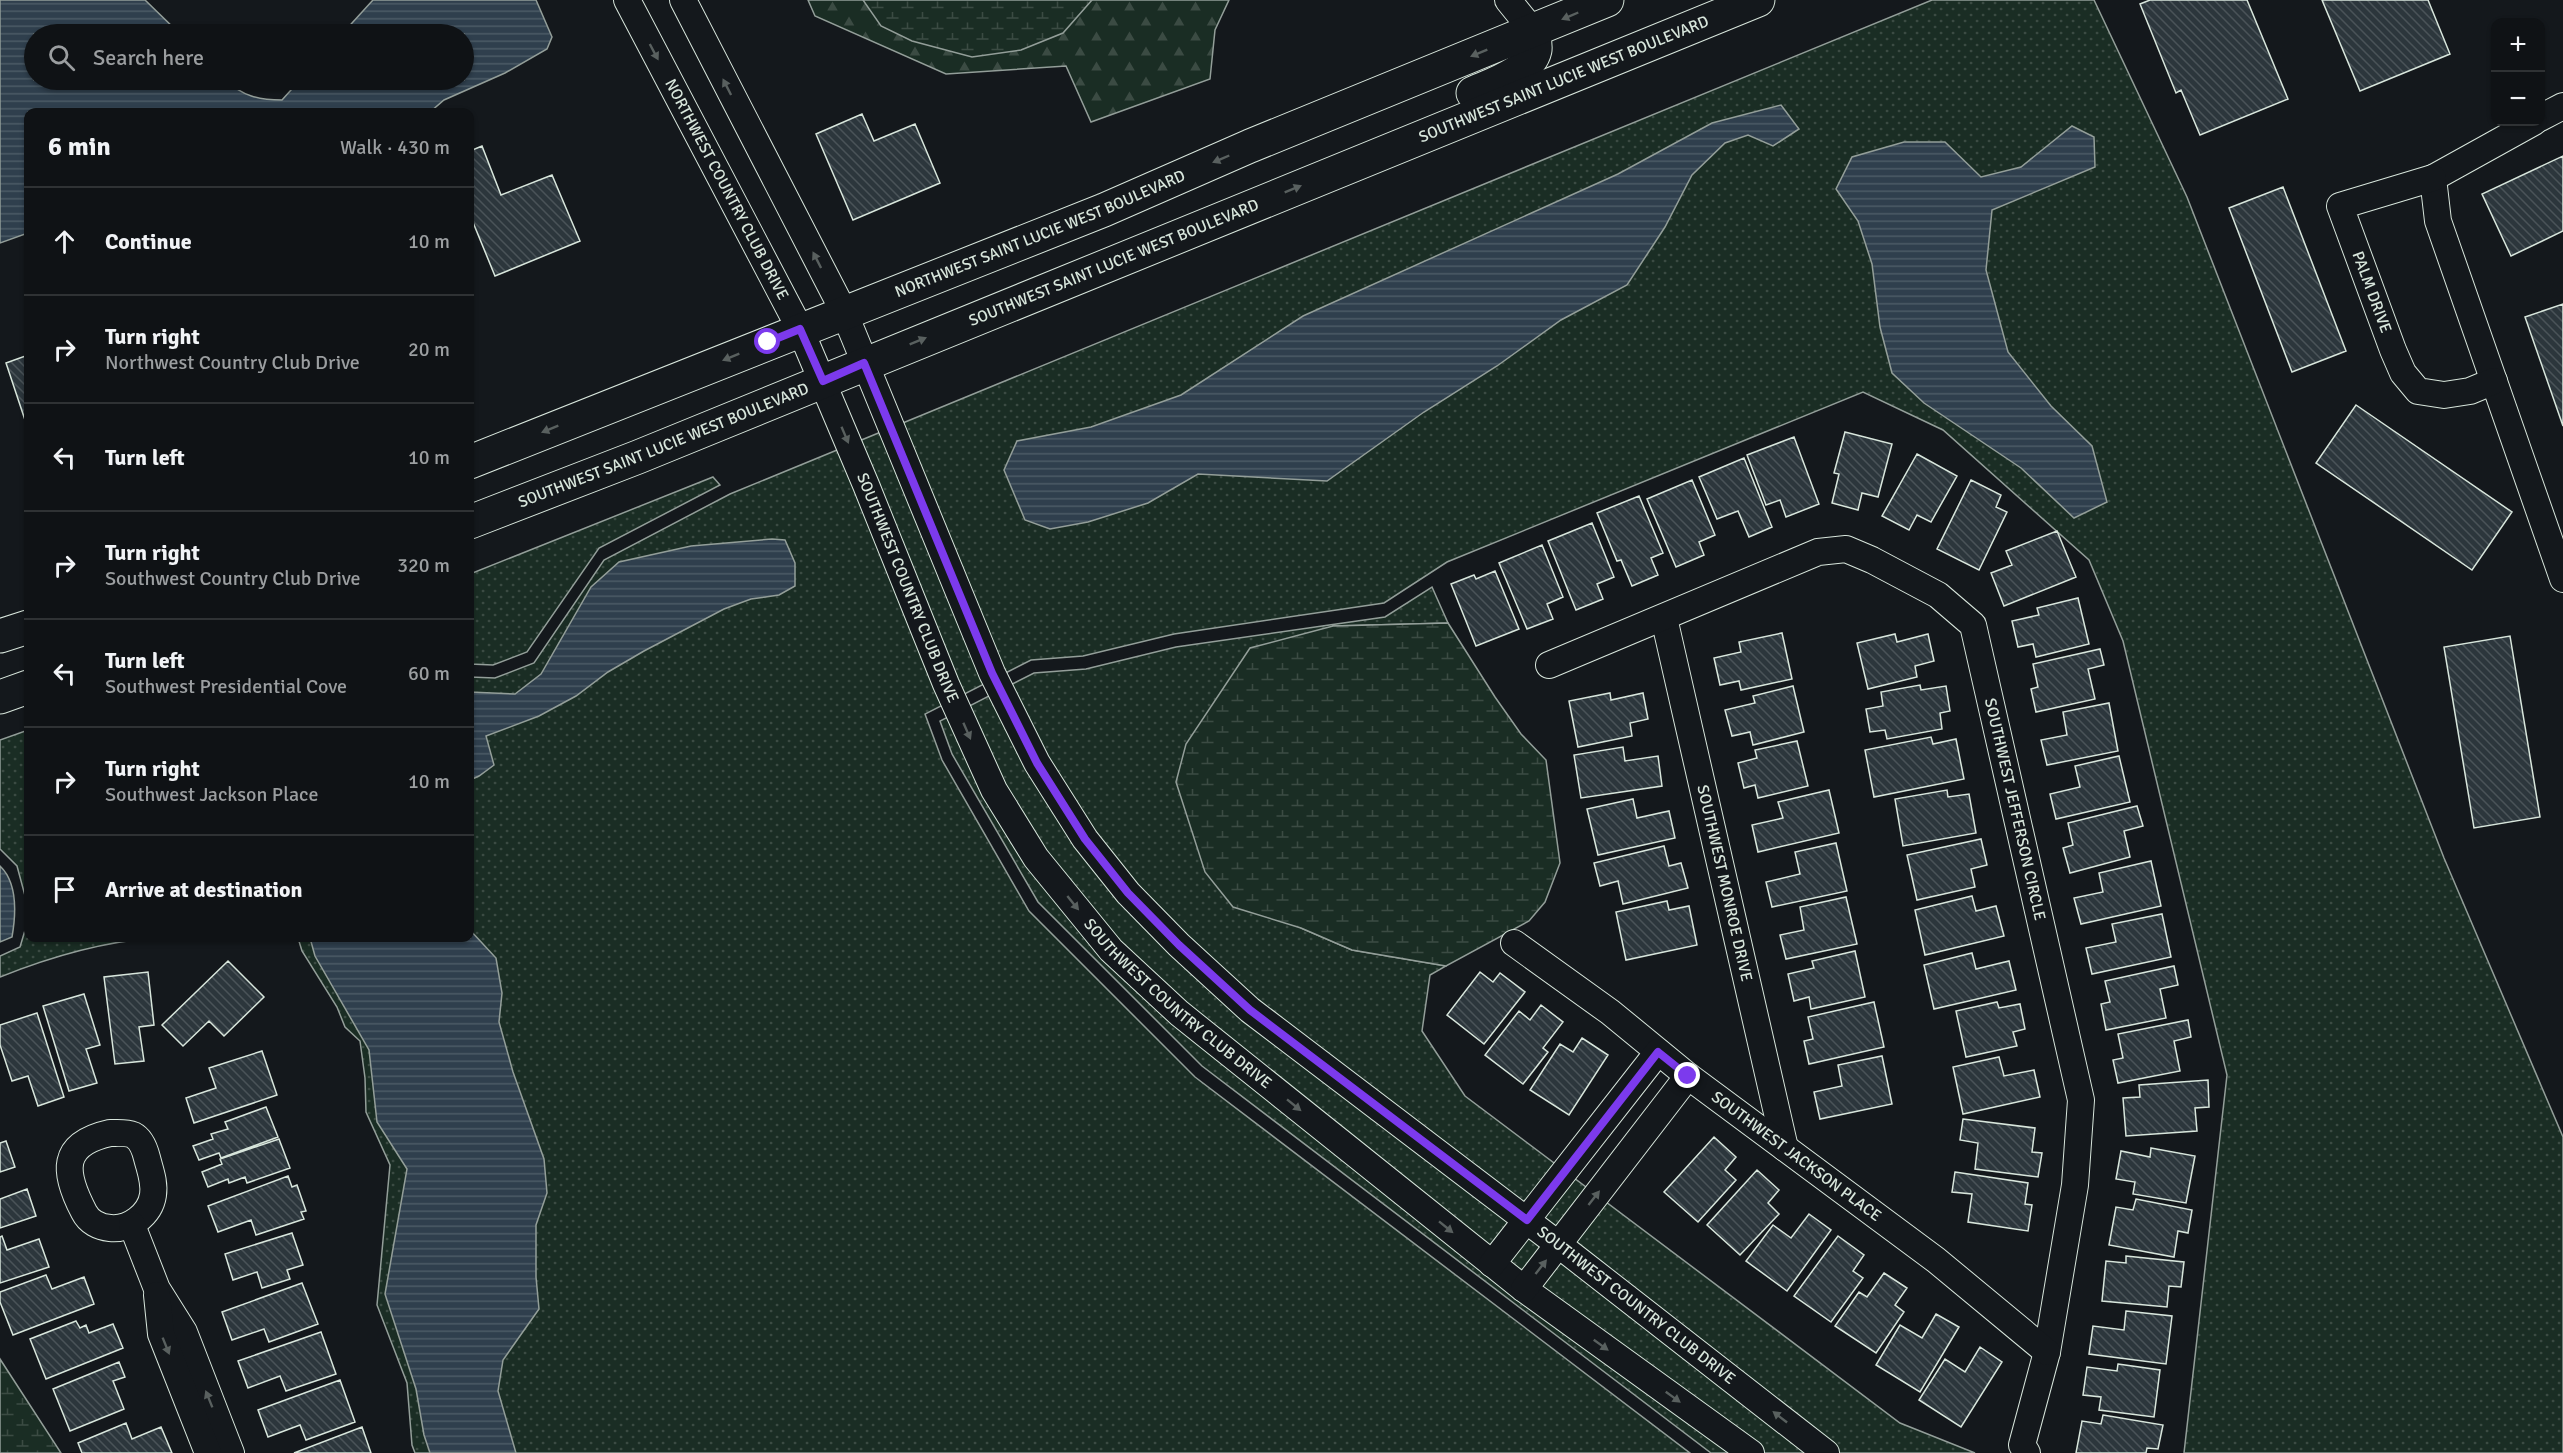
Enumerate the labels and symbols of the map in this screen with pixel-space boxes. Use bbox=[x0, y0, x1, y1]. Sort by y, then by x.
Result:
street label: SOUTHWEST SAINT LUCIE WEST BOULEVARD bbox=[1416, 11, 1712, 147]
one-way arrow bbox=[1561, 12, 1579, 21]
one-way arrow bbox=[649, 44, 659, 61]
one-way arrow bbox=[1470, 49, 1488, 58]
street label: NORTHWEST COUNTRY CLUB DRIVE bbox=[660, 76, 793, 303]
one-way arrow bbox=[722, 78, 732, 95]
one-way arrow bbox=[1211, 154, 1229, 164]
street label: NORTHWEST SAINT LUCIE WEST BOULEVARD bbox=[892, 166, 1188, 302]
one-way arrow bbox=[1284, 184, 1302, 193]
street label: SOUTHWEST SAINT LUCIE WEST BOULEVARD bbox=[966, 195, 1262, 331]
street label: PALM DRIVE bbox=[2348, 249, 2396, 336]
one-way arrow bbox=[812, 251, 822, 268]
route start bbox=[754, 328, 780, 354]
one-way arrow bbox=[909, 336, 927, 345]
one-way arrow bbox=[722, 352, 740, 362]
street label: SOUTHWEST SAINT LUCIE WEST BOULEVARD bbox=[515, 378, 812, 512]
one-way arrow bbox=[541, 424, 559, 434]
one-way arrow bbox=[840, 426, 850, 444]
street label: SOUTHWEST COUNTRY CLUB DRIVE bbox=[852, 470, 963, 706]
street label: SOUTHWEST JEFFERSON CIRCLE bbox=[1980, 696, 2050, 922]
one-way arrow bbox=[963, 723, 972, 740]
street label: SOUTHWEST MONROE DRIVE bbox=[1692, 783, 1757, 983]
one-way arrow bbox=[1066, 895, 1079, 910]
street label: SOUTHWEST COUNTRY CLUB DRIVE bbox=[1079, 915, 1276, 1093]
route end bbox=[1674, 1062, 1700, 1088]
street label: SOUTHWEST JACKSON PLACE bbox=[1707, 1087, 1885, 1226]
one-way arrow bbox=[1286, 1098, 1302, 1111]
one-way arrow bbox=[1588, 1191, 1600, 1206]
one-way arrow bbox=[1438, 1220, 1454, 1233]
street label: SOUTHWEST COUNTRY CLUB DRIVE bbox=[1533, 1222, 1739, 1389]
one-way arrow bbox=[1535, 1259, 1548, 1275]
one-way arrow bbox=[162, 1337, 171, 1355]
one-way arrow bbox=[1592, 1339, 1608, 1351]
one-way arrow bbox=[204, 1390, 213, 1408]
one-way arrow bbox=[1664, 1391, 1680, 1403]
one-way arrow bbox=[1772, 1411, 1788, 1424]

